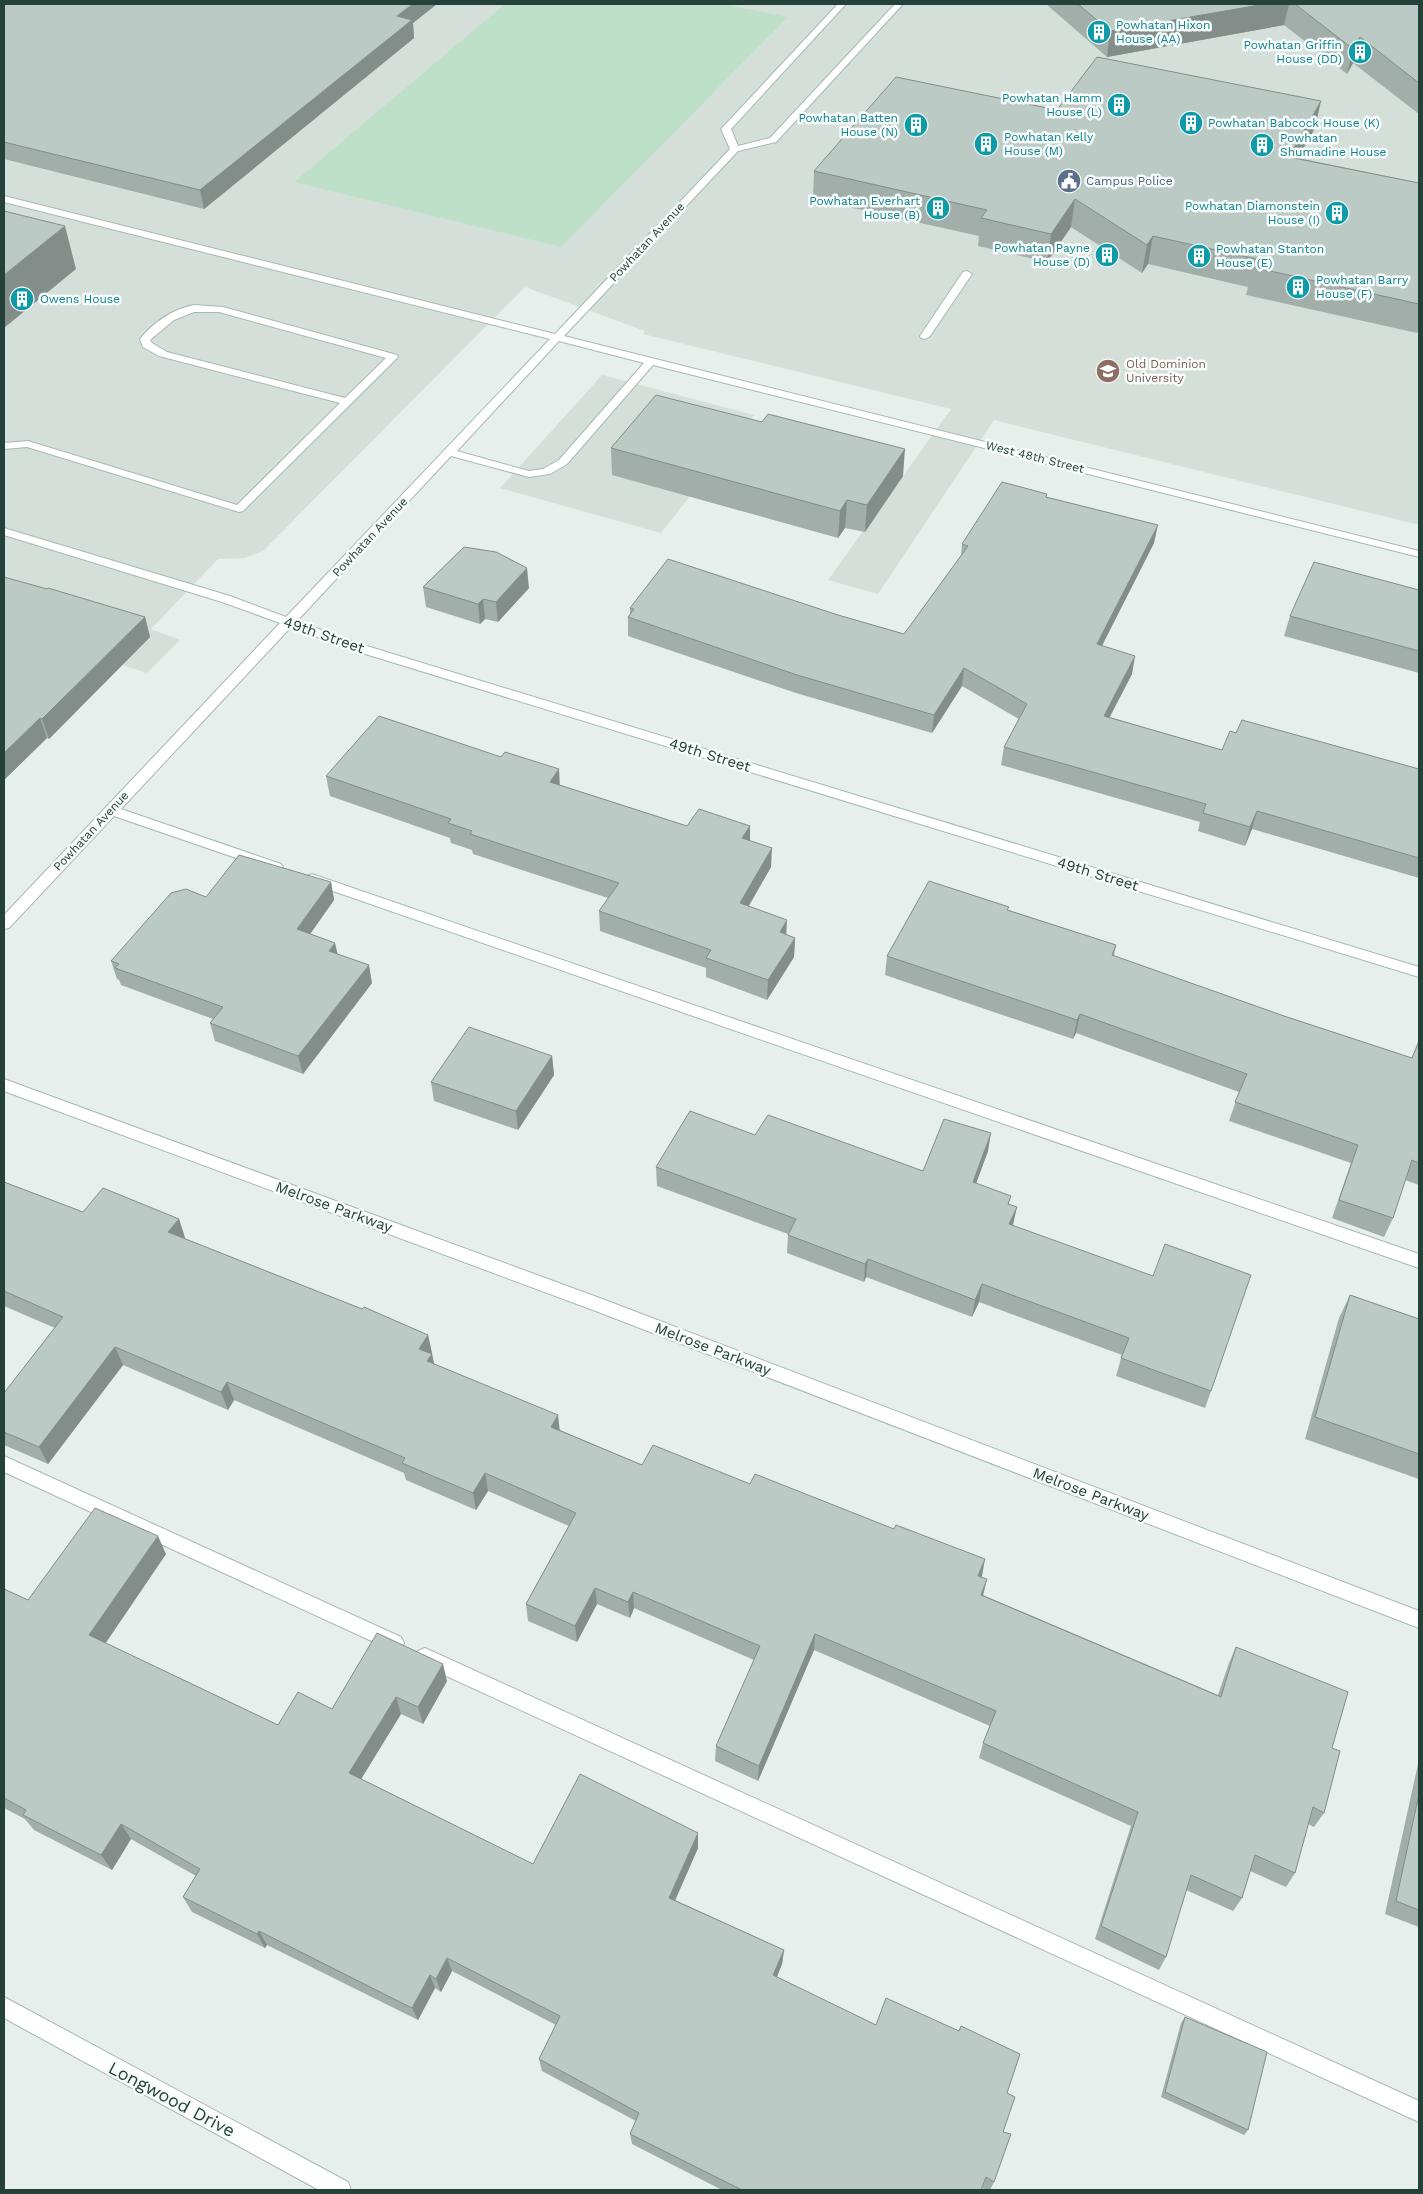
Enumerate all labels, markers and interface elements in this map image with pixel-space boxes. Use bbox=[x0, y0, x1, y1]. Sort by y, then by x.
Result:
place label: Powhatan Hixon House (AA) bbox=[1116, 18, 1210, 46]
building icon: Powhatan Hixon House (AA) bbox=[1086, 19, 1112, 45]
place label: Powhatan Griffin House (DD) bbox=[1244, 38, 1342, 66]
building icon: Powhatan Griffin House (DD) bbox=[1347, 39, 1373, 65]
place label: Powhatan Hamm House (L) bbox=[1002, 91, 1102, 119]
building icon: Powhatan Hamm House (L) bbox=[1106, 92, 1132, 118]
building icon: Powhatan Babcock House (K) bbox=[1178, 110, 1204, 136]
place label: Powhatan Batten House (N) bbox=[798, 111, 898, 139]
building icon: Powhatan Batten House (N) bbox=[903, 112, 929, 138]
place label: Powhatan Babcock House (K) bbox=[1208, 116, 1380, 130]
place label: Powhatan Kelly House (M) bbox=[1004, 130, 1094, 158]
building icon: Powhatan Kelly House (M) bbox=[973, 131, 999, 157]
place label: Powhatan Shumadine House bbox=[1280, 131, 1387, 159]
building icon: Powhatan Shumadine House bbox=[1249, 132, 1275, 158]
public building icon: Campus Police bbox=[1056, 168, 1082, 194]
place label: Campus Police bbox=[1086, 174, 1173, 188]
place label: Powhatan Everhart House (B) bbox=[809, 194, 920, 222]
building icon: Powhatan Everhart House (B) bbox=[925, 195, 951, 221]
street label: Powhatan Avenue bbox=[607, 199, 687, 285]
place label: Powhatan Diamonstein House (I) bbox=[1185, 199, 1320, 227]
building icon: Powhatan Diamonstein House (I) bbox=[1324, 200, 1350, 226]
place label: Powhatan Payne House (D) bbox=[994, 241, 1090, 269]
building icon: Powhatan Payne House (D) bbox=[1094, 242, 1120, 268]
place label: Powhatan Stanton House (E) bbox=[1216, 242, 1324, 270]
building icon: Powhatan Stanton House (E) bbox=[1186, 243, 1212, 269]
place label: Powhatan Barry House (F) bbox=[1316, 273, 1409, 301]
building icon: Powhatan Barry House (F) bbox=[1285, 274, 1311, 300]
building icon: Owens House bbox=[9, 286, 35, 312]
place label: Owens House bbox=[40, 292, 120, 306]
place label: Old Dominion University bbox=[1126, 357, 1206, 385]
school or university icon: Old Dominion University bbox=[1095, 358, 1121, 384]
street label: West 48th Street bbox=[984, 438, 1086, 476]
street label: Powhatan Avenue bbox=[330, 494, 410, 580]
street label: 49th Street bbox=[281, 613, 367, 657]
street label: 49th Street bbox=[667, 734, 754, 776]
street label: Powhatan Avenue bbox=[51, 788, 131, 874]
street label: 49th Street bbox=[1055, 853, 1142, 895]
street label: Melrose Parkway bbox=[273, 1178, 395, 1237]
street label: Melrose Parkway bbox=[652, 1319, 774, 1380]
street label: Melrose Parkway bbox=[1030, 1464, 1152, 1525]
street label: Longwood Drive bbox=[105, 2057, 239, 2141]

